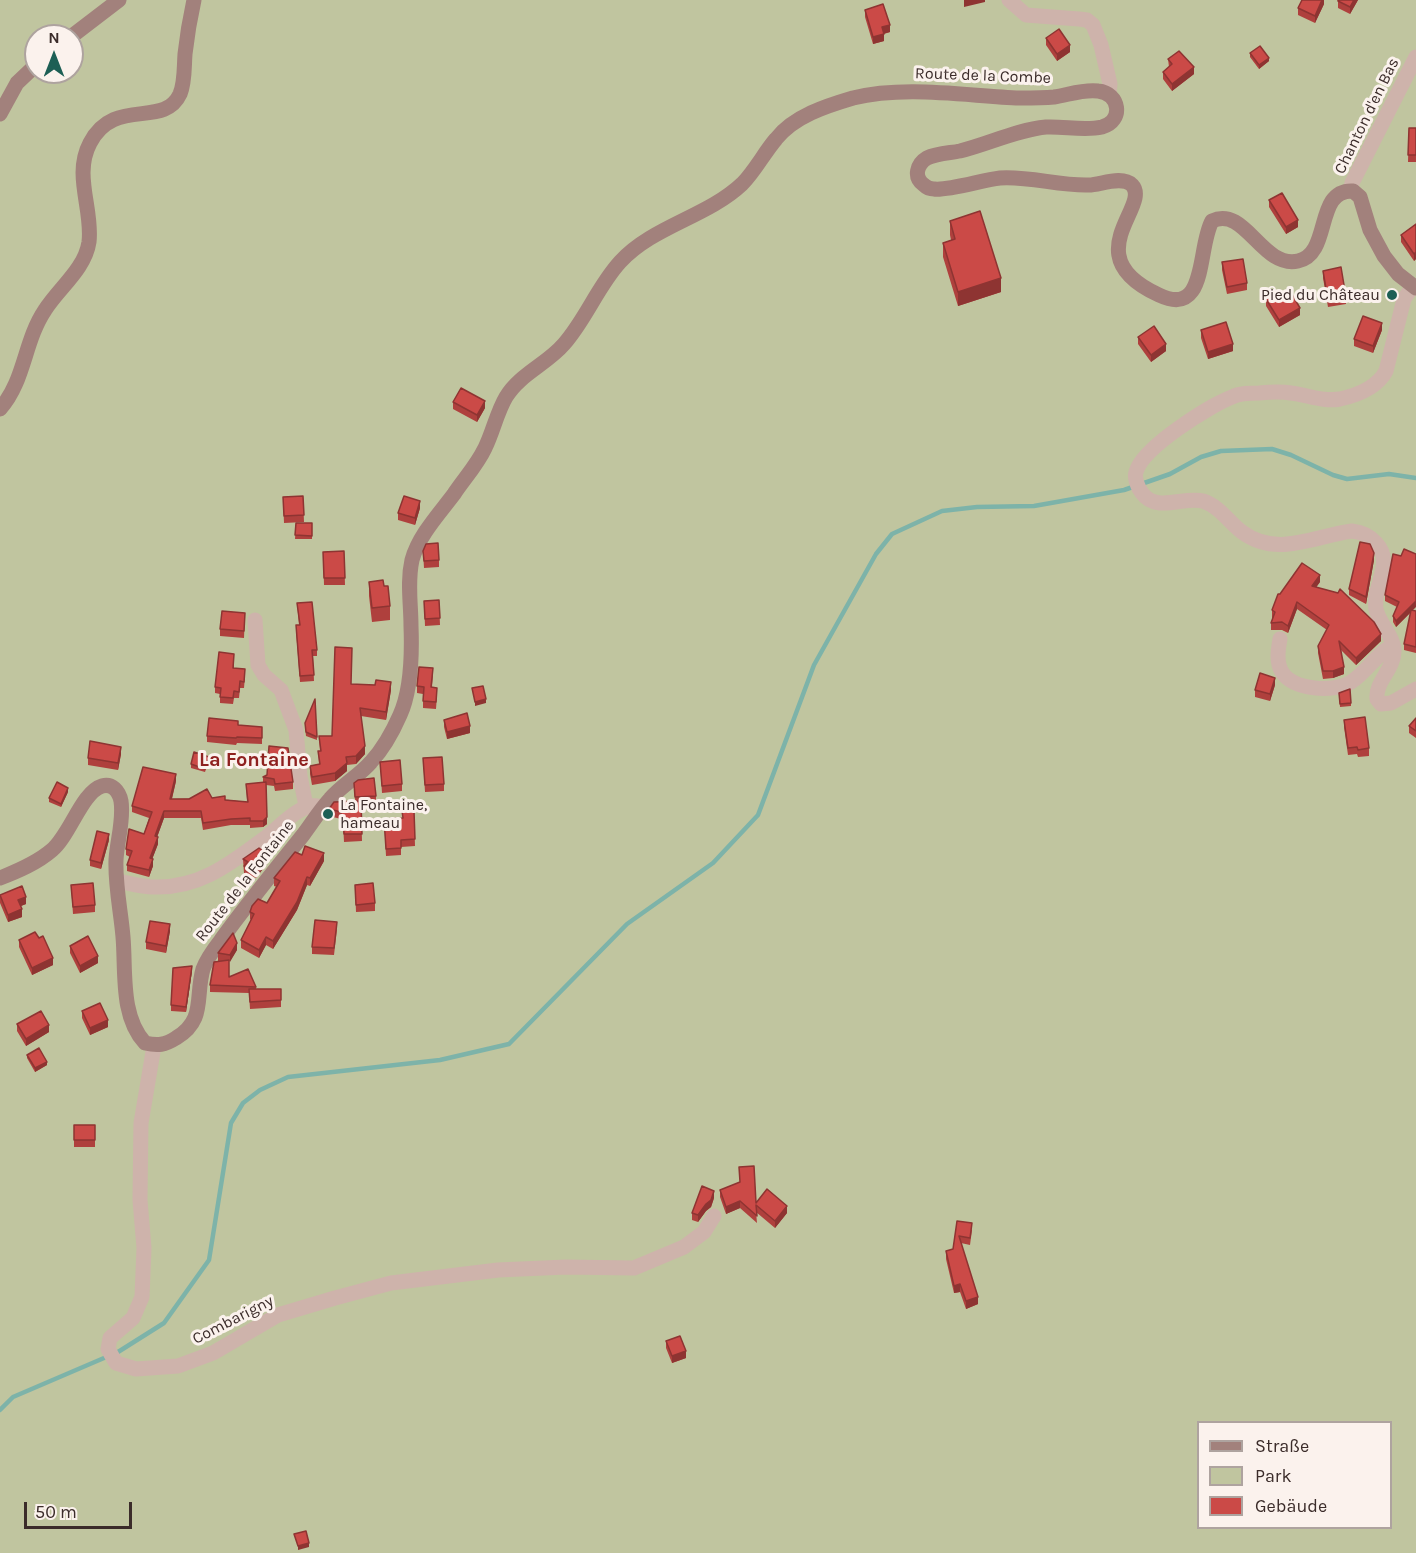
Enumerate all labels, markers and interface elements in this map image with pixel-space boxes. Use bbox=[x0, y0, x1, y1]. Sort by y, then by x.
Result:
north arrow bbox=[24, 24, 84, 84]
text: N bbox=[48, 28, 60, 47]
street label: Chanton d'en Bas bbox=[1331, 55, 1403, 177]
street label: Route de la Combe bbox=[915, 64, 1051, 88]
place label: Pied du Château bbox=[1261, 285, 1380, 305]
marker: Pied du Château bbox=[1385, 288, 1399, 302]
district label: La Fontaine bbox=[199, 748, 309, 772]
place label: La Fontaine, hameau bbox=[340, 795, 427, 833]
marker: La Fontaine, hameau bbox=[321, 807, 335, 821]
street label: Route de la Fontaine bbox=[192, 817, 298, 945]
street label: Combarigny bbox=[189, 1291, 277, 1349]
legend bbox=[1197, 1421, 1392, 1529]
text: Straße bbox=[1255, 1435, 1309, 1457]
text: Park bbox=[1255, 1465, 1292, 1487]
scale bar bbox=[27, 1490, 135, 1528]
text: Gebäude bbox=[1255, 1495, 1327, 1517]
text: 50 m bbox=[35, 1501, 77, 1523]

